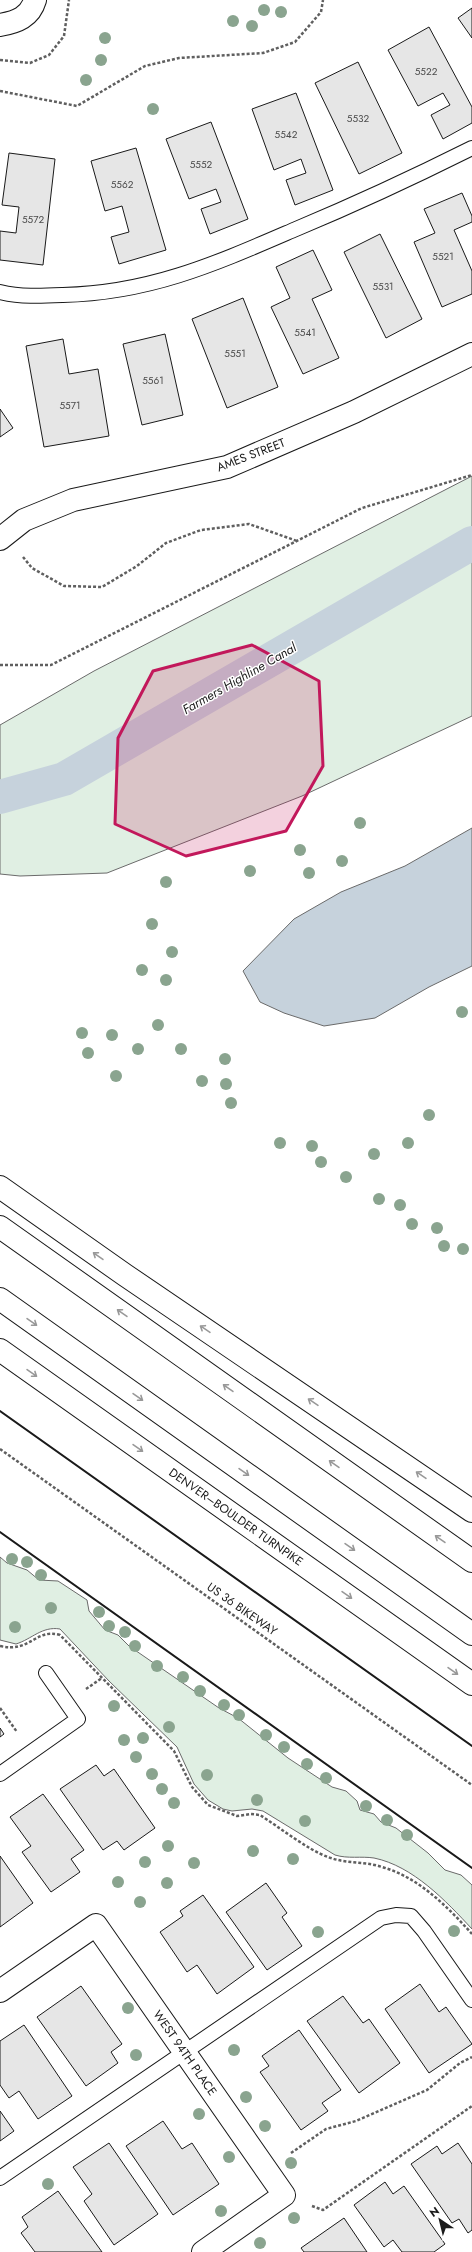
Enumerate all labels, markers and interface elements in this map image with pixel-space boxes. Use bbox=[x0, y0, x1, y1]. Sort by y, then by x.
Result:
house number: 5522 bbox=[415, 64, 438, 79]
house number: 5532 bbox=[347, 111, 370, 126]
house number: 5542 bbox=[275, 127, 298, 142]
house number: 5552 bbox=[190, 157, 213, 172]
house number: 5562 bbox=[111, 177, 134, 192]
house number: 5572 bbox=[22, 212, 44, 227]
house number: 5521 bbox=[432, 249, 454, 264]
house number: 5531 bbox=[372, 279, 394, 294]
house number: 5541 bbox=[294, 325, 316, 340]
house number: 5551 bbox=[224, 346, 246, 361]
house number: 5561 bbox=[142, 373, 164, 388]
house number: 5571 bbox=[59, 398, 81, 413]
street label: AMES STREET bbox=[214, 434, 288, 476]
water label: Farmers Highline Canal bbox=[179, 637, 301, 719]
one-way arrow bbox=[93, 1252, 104, 1260]
one-way arrow bbox=[117, 1309, 128, 1317]
one-way arrow bbox=[26, 1318, 37, 1326]
one-way arrow bbox=[200, 1325, 211, 1333]
one-way arrow bbox=[26, 1369, 37, 1377]
one-way arrow bbox=[223, 1384, 234, 1392]
one-way arrow bbox=[132, 1393, 143, 1401]
one-way arrow bbox=[308, 1398, 319, 1406]
one-way arrow bbox=[132, 1444, 143, 1452]
one-way arrow bbox=[329, 1460, 340, 1468]
street label: DENVER–BOULDER TURNPIKE bbox=[165, 1464, 307, 1570]
one-way arrow bbox=[238, 1468, 249, 1476]
one-way arrow bbox=[415, 1471, 426, 1479]
one-way arrow bbox=[435, 1535, 446, 1543]
one-way arrow bbox=[344, 1543, 355, 1551]
street label: US 36 BIKEWAY bbox=[203, 1578, 281, 1640]
one-way arrow bbox=[342, 1591, 353, 1599]
one-way arrow bbox=[448, 1667, 459, 1675]
street label: WEST 94TH PLACE bbox=[149, 2007, 221, 2099]
north arrow bbox=[420, 2200, 460, 2240]
text: N bbox=[426, 2203, 442, 2221]

